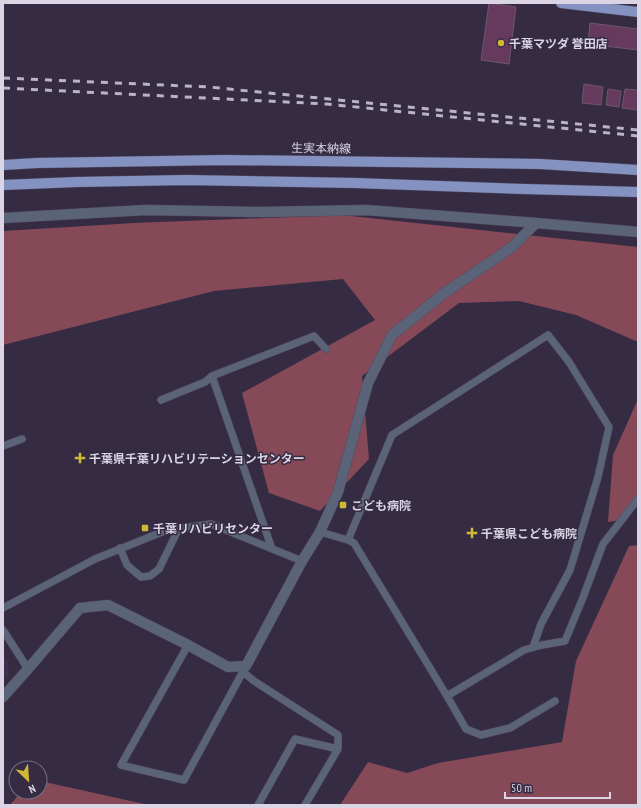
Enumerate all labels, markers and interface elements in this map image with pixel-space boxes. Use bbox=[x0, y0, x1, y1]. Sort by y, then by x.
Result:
place label: 千葉マツダ 誉田店 bbox=[509, 36, 607, 51]
marker: 千葉マツダ 誉田店 bbox=[496, 38, 506, 48]
street label: 生実本納線 bbox=[291, 140, 351, 156]
place label: 千葉県千葉リハビリテーションセンター bbox=[89, 451, 305, 466]
marker: 千葉県千葉リハビリテーションセンター bbox=[74, 452, 86, 464]
place label: こども病院 bbox=[351, 498, 411, 513]
marker: こども病院 bbox=[338, 500, 348, 510]
place label: 千葉リハビリセンター bbox=[153, 521, 273, 536]
marker: 千葉リハビリセンター bbox=[140, 523, 150, 533]
place label: 千葉県こども病院 bbox=[481, 526, 577, 541]
marker: 千葉県こども病院 bbox=[466, 527, 478, 539]
north arrow bbox=[8, 760, 48, 800]
scale bar bbox=[505, 774, 610, 800]
text: 50 m bbox=[511, 780, 532, 795]
text: N bbox=[27, 781, 38, 797]

